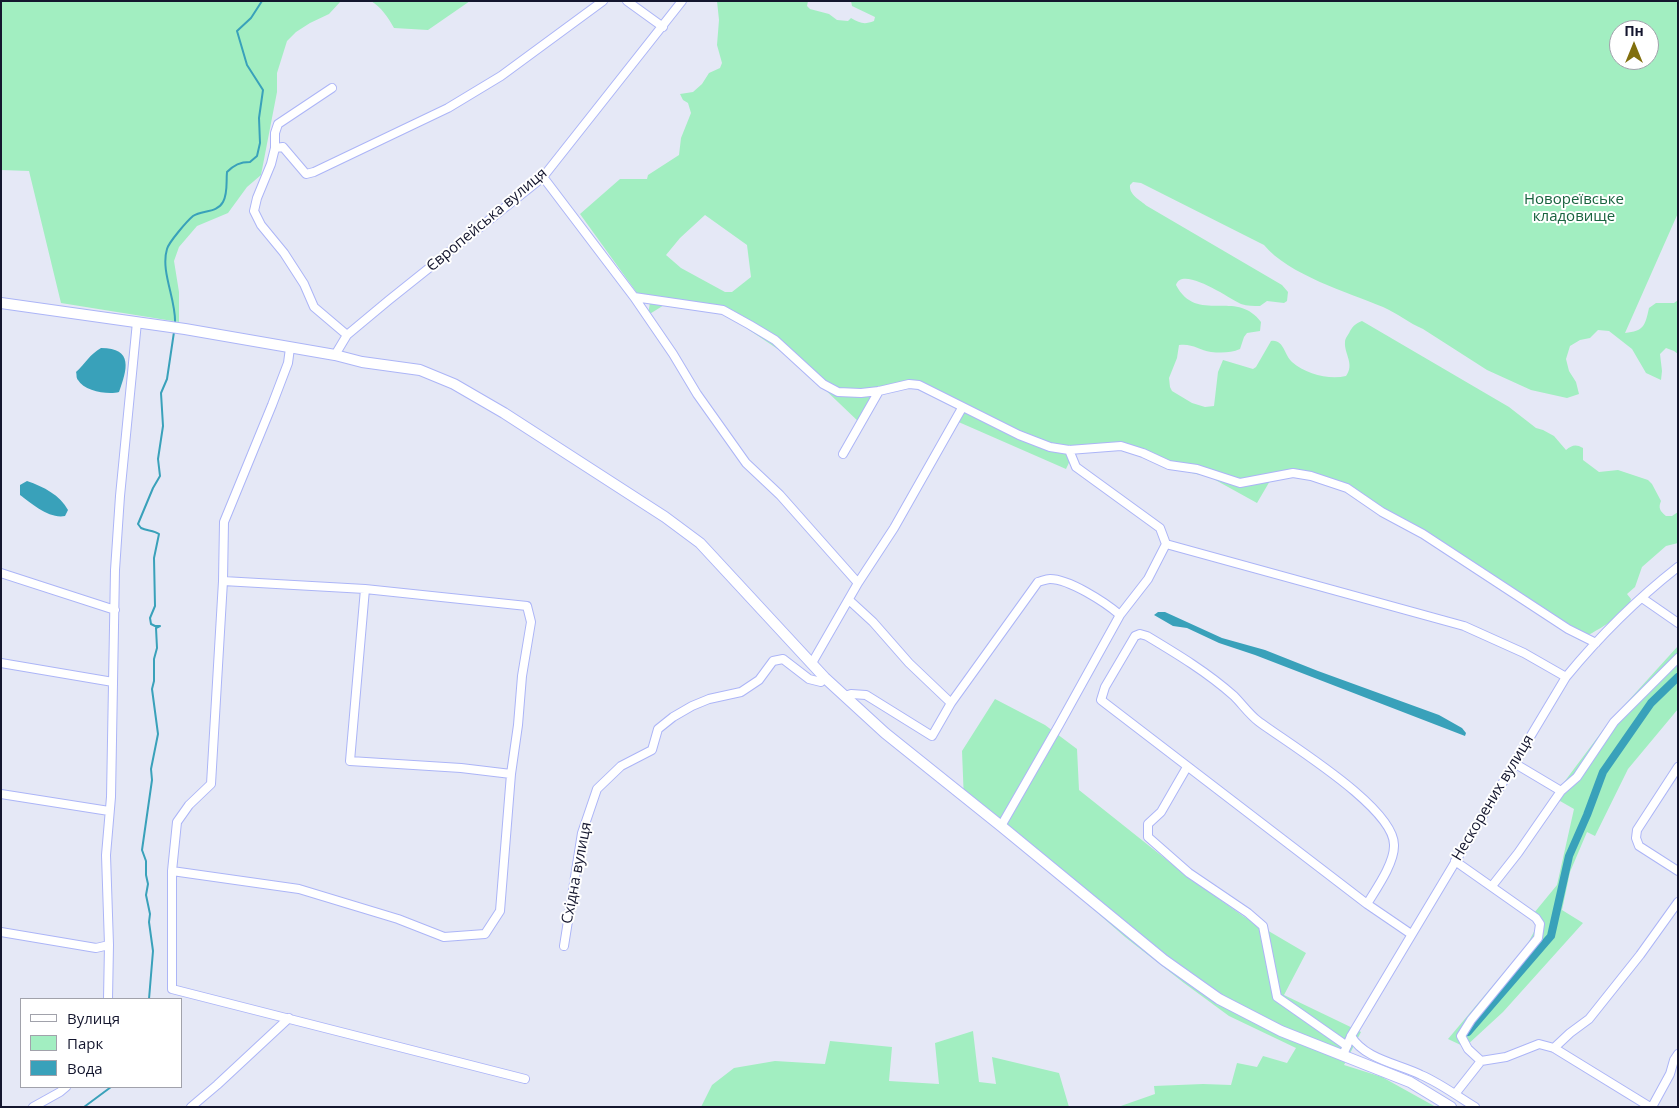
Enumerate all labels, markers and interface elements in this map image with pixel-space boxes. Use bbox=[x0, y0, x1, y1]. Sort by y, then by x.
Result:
north arrow bbox=[1609, 20, 1659, 70]
text: Пн bbox=[1624, 21, 1644, 40]
street label: Європейська вулиця bbox=[423, 164, 551, 276]
park label: Новореївське кладовище bbox=[1524, 191, 1624, 226]
street label: Нескорених вулиця bbox=[1448, 732, 1538, 864]
street label: Східна вулиця bbox=[558, 821, 596, 925]
legend bbox=[20, 998, 182, 1088]
text: Вулиця bbox=[67, 1008, 120, 1028]
text: Парк bbox=[67, 1033, 103, 1053]
text: Вода bbox=[67, 1058, 103, 1078]

